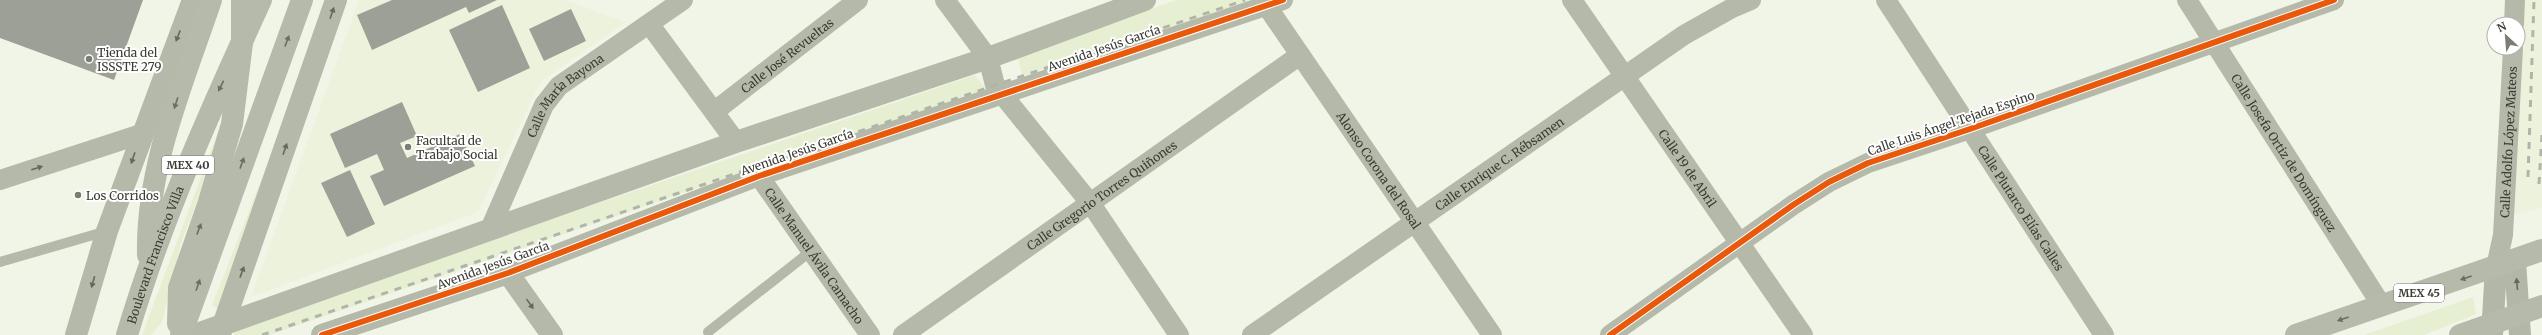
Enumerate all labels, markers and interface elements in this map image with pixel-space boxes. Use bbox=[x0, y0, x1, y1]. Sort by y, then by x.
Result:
one-way arrow bbox=[329, 7, 335, 19]
street label: Calle José Revueltas bbox=[738, 14, 836, 96]
north arrow bbox=[2486, 16, 2526, 56]
text: N bbox=[2495, 19, 2509, 35]
street label: Avenida Jesús García bbox=[1045, 21, 1163, 75]
one-way arrow bbox=[175, 31, 181, 43]
one-way arrow bbox=[284, 34, 290, 46]
place label: Tienda del ISSSTE 279 bbox=[97, 45, 162, 74]
street label: Calle María Bayona bbox=[523, 50, 607, 140]
marker: Tienda del ISSSTE 279 bbox=[84, 54, 94, 64]
street label: Calle Adolfo López Mateos bbox=[2496, 66, 2520, 218]
street label: Calle Josefa Ortiz de Domínguez bbox=[2228, 71, 2340, 235]
one-way arrow bbox=[218, 80, 224, 92]
street label: Calle Luis Ángel Tejada Espino bbox=[1866, 87, 2036, 159]
one-way arrow bbox=[173, 98, 179, 110]
street label: Alonso Corona del Rosal bbox=[1333, 108, 1425, 232]
street label: Calle Enrique C. Rébsamen bbox=[1432, 113, 1567, 213]
street label: Avenida Jesús García bbox=[738, 125, 856, 179]
street label: Calle 19 de Abril bbox=[1656, 126, 1720, 210]
place label: Facultad de Trabajo Social bbox=[416, 133, 498, 162]
street label: Calle Gregorio Torres Quiñones bbox=[1024, 137, 1180, 253]
marker: Facultad de Trabajo Social bbox=[403, 142, 413, 152]
street label: Calle Plutarco Elías Calles bbox=[1975, 142, 2068, 273]
one-way arrow bbox=[282, 143, 288, 155]
one-way arrow bbox=[129, 152, 135, 164]
road number: MEX 40 bbox=[162, 156, 214, 174]
one-way arrow bbox=[239, 156, 245, 168]
one-way arrow bbox=[31, 165, 43, 171]
street label: Boulevard Francisco Villa bbox=[123, 183, 187, 325]
street label: Calle Manuel Ávila Camacho bbox=[762, 185, 867, 326]
place label: Los Corridos bbox=[86, 188, 159, 203]
marker: Los Corridos bbox=[73, 190, 83, 200]
one-way arrow bbox=[197, 223, 203, 235]
street label: Avenida Jesús García bbox=[434, 238, 552, 293]
one-way arrow bbox=[239, 265, 245, 277]
one-way arrow bbox=[89, 275, 95, 288]
one-way arrow bbox=[2459, 275, 2471, 281]
one-way arrow bbox=[2514, 278, 2520, 290]
one-way arrow bbox=[196, 279, 202, 291]
road number: MEX 45 bbox=[2394, 284, 2444, 302]
one-way arrow bbox=[526, 299, 534, 309]
one-way arrow bbox=[2336, 317, 2348, 323]

